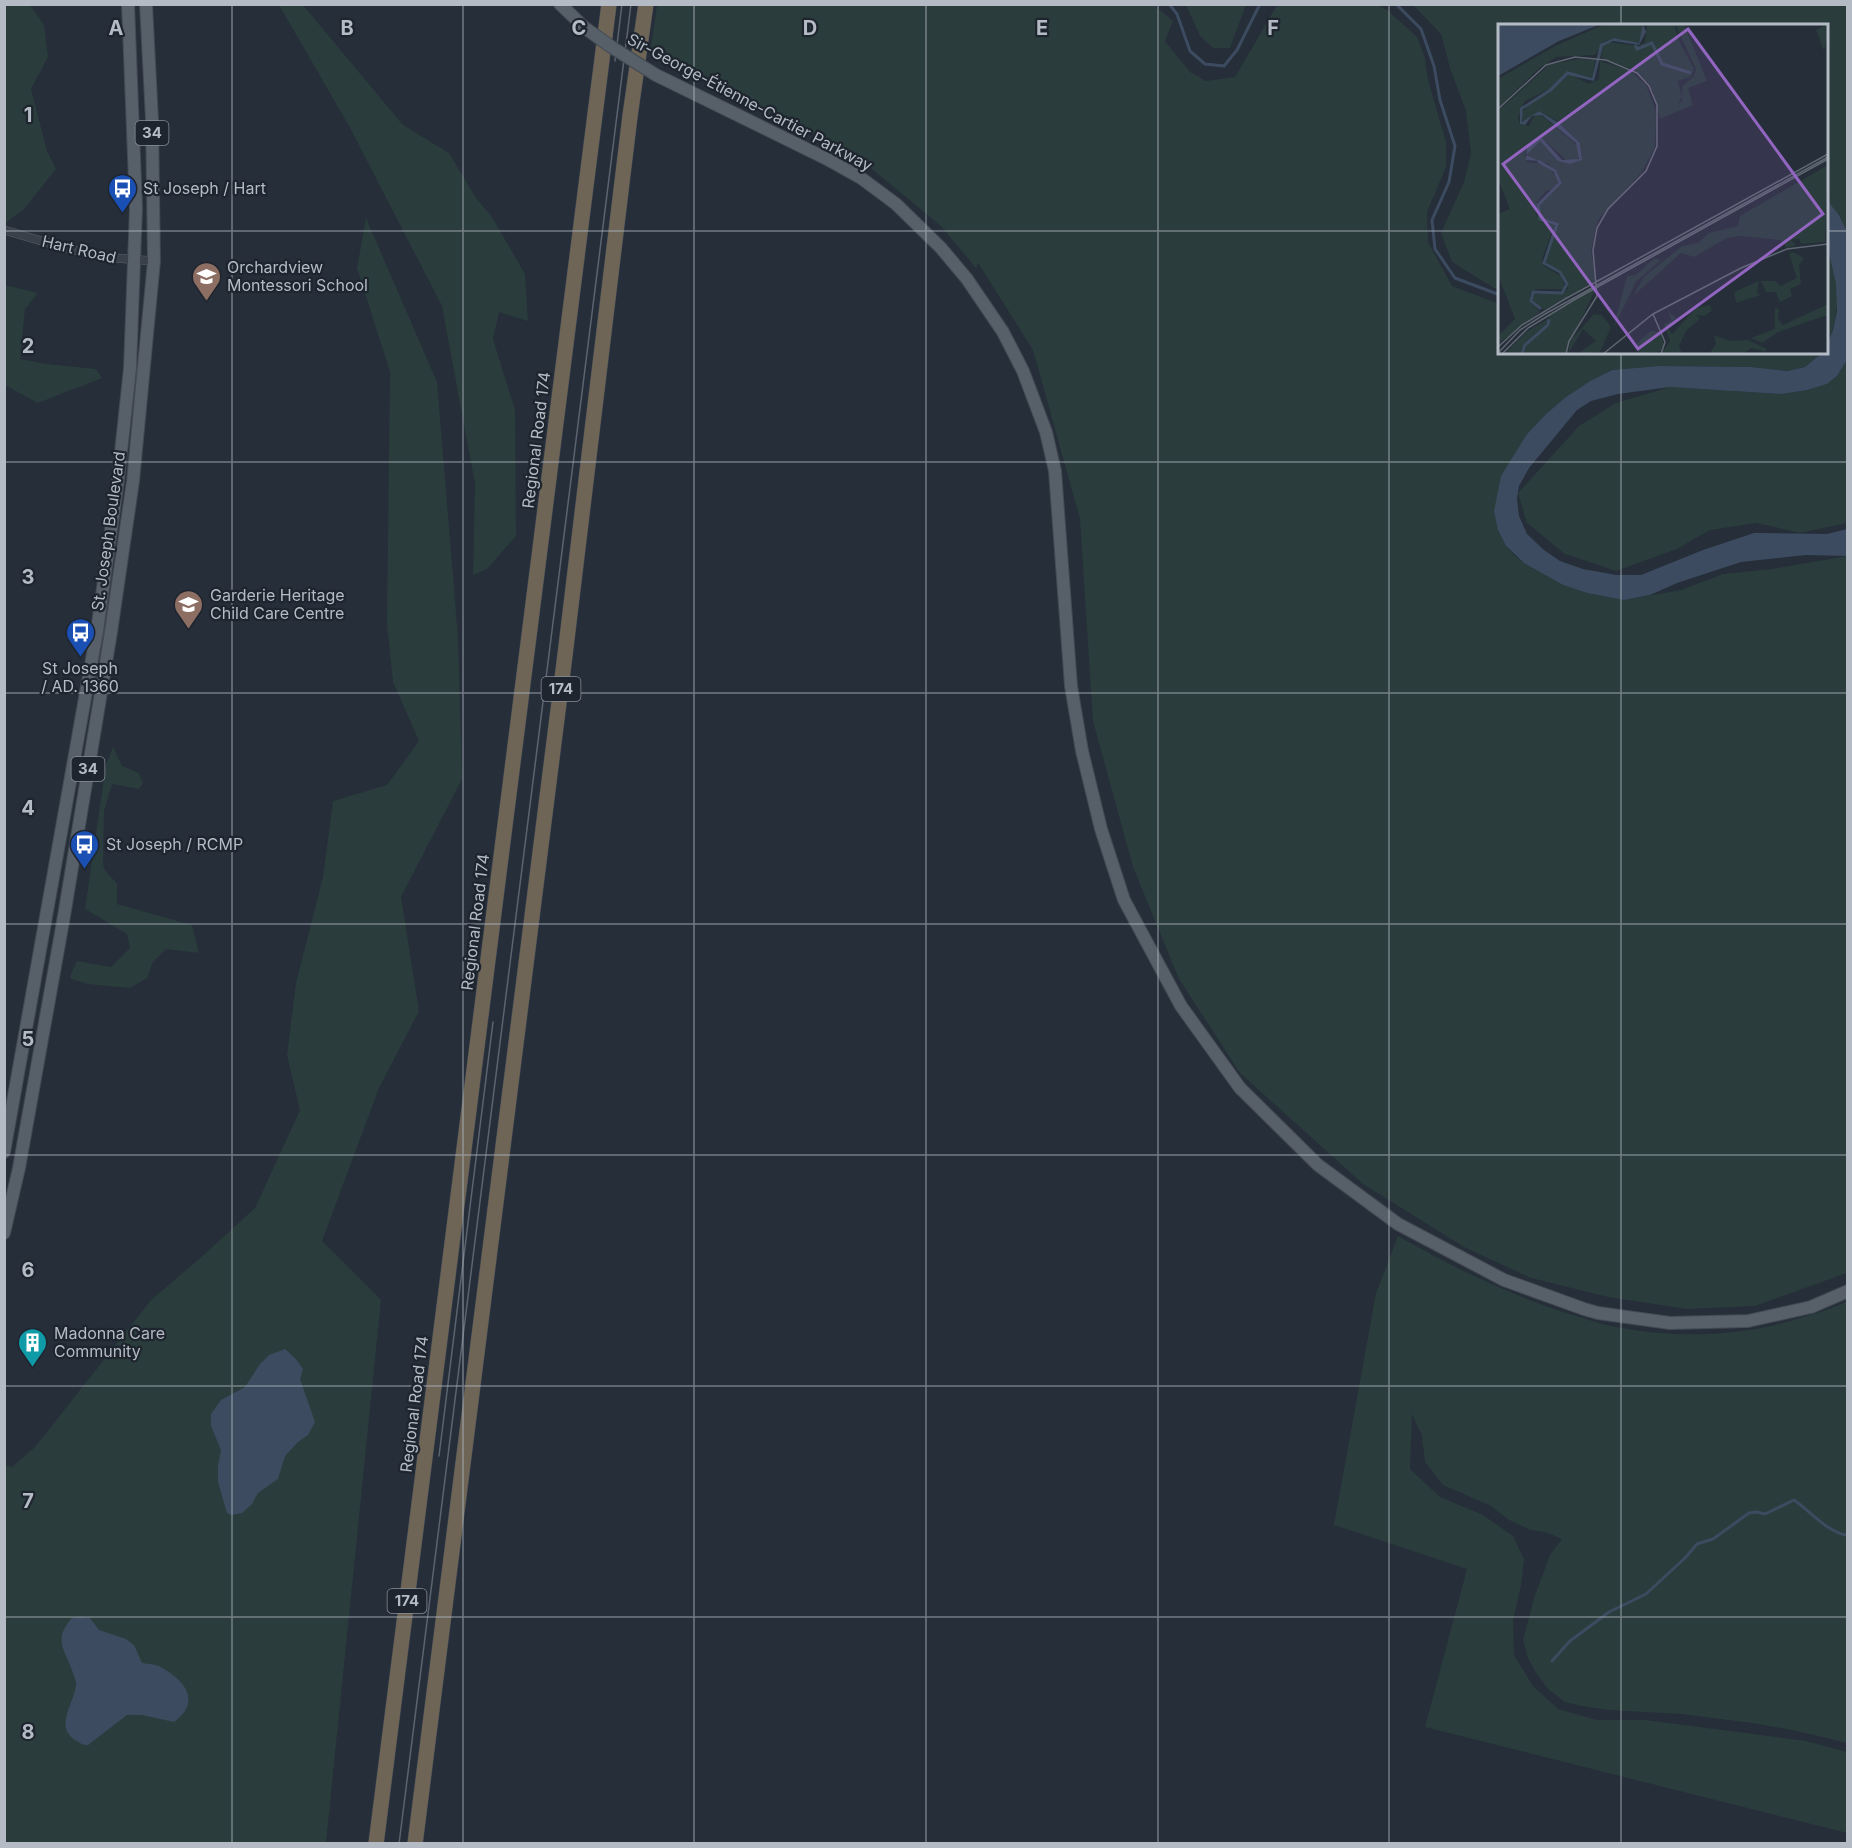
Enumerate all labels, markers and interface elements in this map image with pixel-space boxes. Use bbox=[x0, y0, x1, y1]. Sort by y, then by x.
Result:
text: A bbox=[109, 16, 124, 40]
text: B bbox=[340, 16, 354, 40]
text: C bbox=[572, 16, 586, 40]
text: D bbox=[803, 16, 817, 40]
text: E bbox=[1036, 16, 1048, 40]
text: F bbox=[1267, 16, 1279, 40]
inset map bbox=[1498, 24, 1828, 354]
street label: Sir-George-Étienne-Cartier Parkway bbox=[624, 29, 876, 175]
text: 1 bbox=[24, 103, 32, 127]
road number: 34 bbox=[136, 121, 168, 145]
bus stop icon: St Joseph / Hart bbox=[106, 172, 138, 214]
place label: St Joseph / Hart bbox=[143, 178, 266, 198]
street label: Hart Road bbox=[40, 231, 118, 267]
place label: Orchardview Montessori School bbox=[227, 257, 368, 295]
school or university icon: Orchardview Montessori School bbox=[190, 260, 222, 302]
text: 2 bbox=[22, 334, 34, 358]
street label: Regional Road 174 bbox=[518, 371, 554, 509]
street label: St. Joseph Boulevard bbox=[87, 450, 129, 612]
text: 3 bbox=[22, 565, 34, 589]
place label: Garderie Heritage Child Care Centre bbox=[210, 585, 345, 623]
school or university icon: Garderie Heritage Child Care Centre bbox=[173, 588, 205, 630]
bus stop icon: St Joseph / AD. 1360 bbox=[64, 616, 96, 658]
place label: St Joseph / AD. 1360 bbox=[41, 658, 119, 696]
road number: 174 bbox=[542, 677, 580, 701]
road number: 34 bbox=[72, 757, 104, 781]
text: 4 bbox=[21, 796, 35, 820]
bus stop icon: St Joseph / RCMP bbox=[69, 828, 101, 870]
place label: St Joseph / RCMP bbox=[106, 834, 243, 854]
street label: Regional Road 174 bbox=[457, 853, 493, 991]
text: 5 bbox=[22, 1027, 34, 1051]
text: 6 bbox=[22, 1258, 35, 1282]
place label: Madonna Care Community bbox=[54, 1323, 165, 1361]
building icon: Madonna Care Community bbox=[17, 1326, 49, 1368]
street label: Regional Road 174 bbox=[396, 1335, 432, 1473]
text: 7 bbox=[22, 1489, 34, 1513]
road number: 174 bbox=[388, 1589, 426, 1613]
text: 8 bbox=[21, 1720, 35, 1744]

